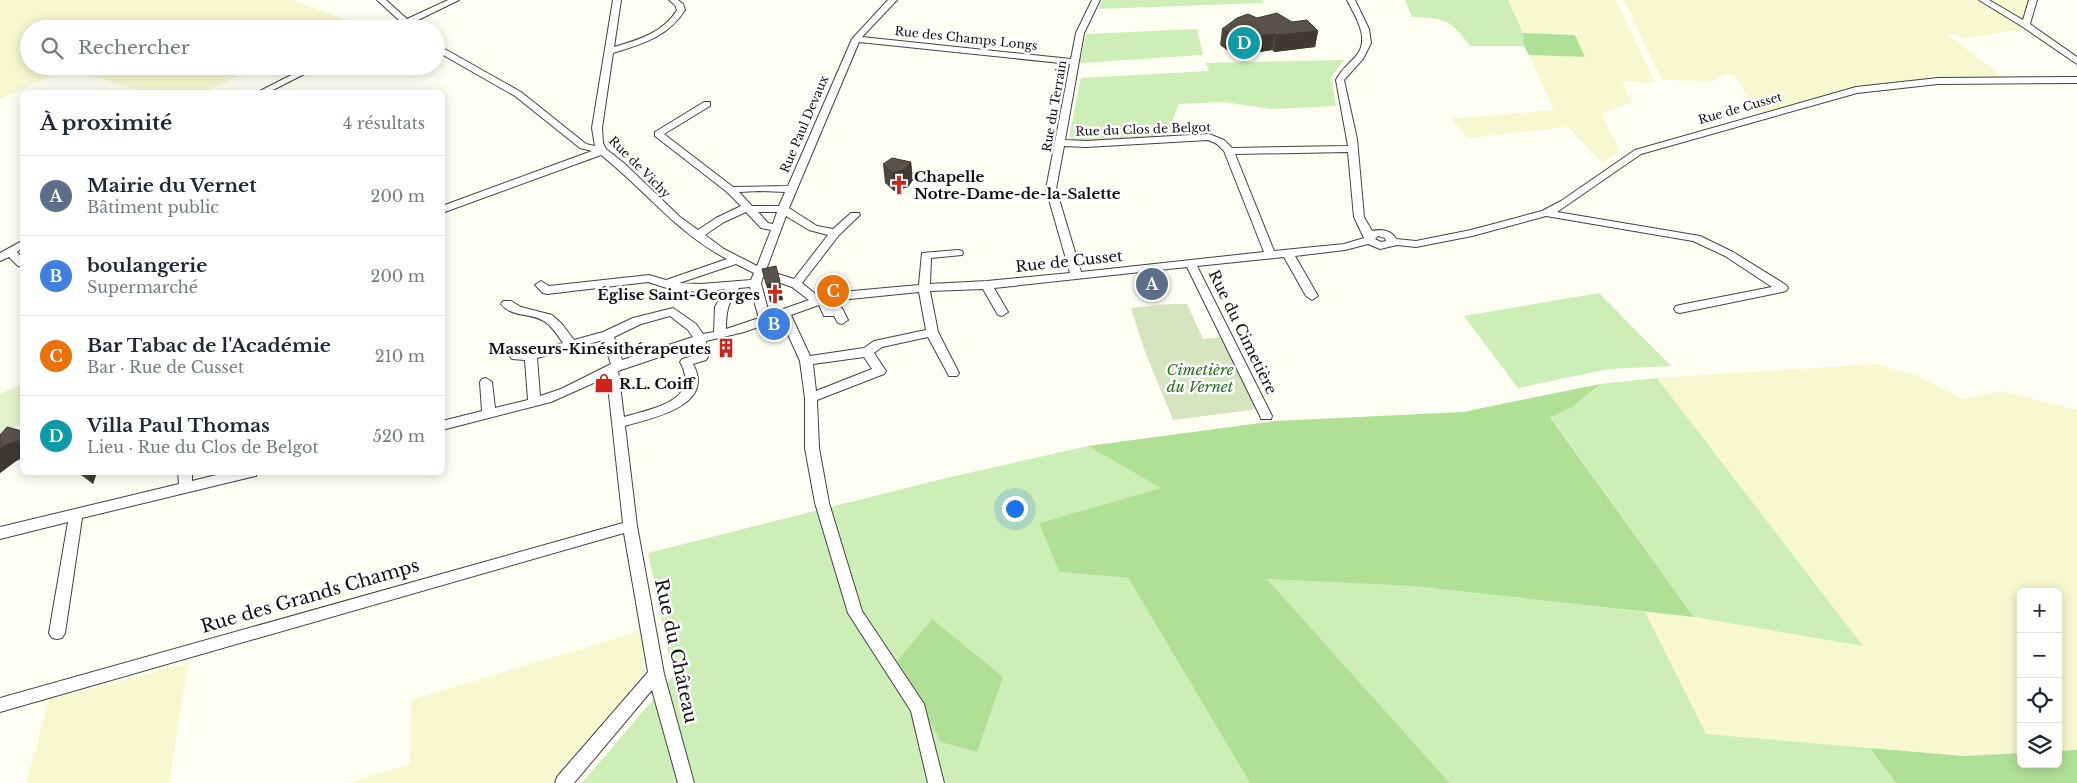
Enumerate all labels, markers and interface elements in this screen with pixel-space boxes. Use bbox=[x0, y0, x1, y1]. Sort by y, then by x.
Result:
search box bbox=[20, 20, 445, 75]
street label: Rue des Champs Longs bbox=[894, 23, 1038, 53]
pin: D bbox=[1228, 24, 1260, 62]
icon: search bbox=[38, 34, 66, 62]
text: Rechercher bbox=[78, 36, 190, 59]
street label: Rue du Terrain bbox=[1039, 59, 1069, 153]
street label: Rue Paul Devaux bbox=[777, 72, 832, 175]
street label: Rue de Cusset bbox=[1696, 89, 1784, 127]
text: À proximité bbox=[40, 110, 172, 136]
text: 4 résultats bbox=[343, 113, 425, 133]
street label: Rue du Clos de Belgot bbox=[1075, 119, 1211, 139]
street label: Rue de Vichy bbox=[606, 133, 674, 201]
place label: Chapelle Notre-Dame-de-la-Salette bbox=[914, 167, 1121, 203]
text: Mairie du Vernet bbox=[87, 174, 256, 197]
church icon: Chapelle Notre-Dame-de-la-Salette bbox=[888, 174, 910, 196]
text: A bbox=[50, 186, 62, 206]
text: 200 m bbox=[371, 186, 425, 206]
text: Bâtiment public bbox=[87, 197, 219, 217]
street label: Rue de Cusset bbox=[1014, 246, 1124, 276]
text: boulangerie bbox=[87, 254, 207, 277]
pin: A bbox=[1136, 265, 1168, 303]
text: B bbox=[50, 266, 62, 286]
text: 200 m bbox=[371, 266, 425, 286]
street label: Rue du Cimetière bbox=[1205, 267, 1281, 397]
pin: C bbox=[817, 272, 849, 310]
text: Supermarché bbox=[87, 277, 198, 297]
church icon: Église Saint-Georges bbox=[764, 283, 786, 305]
place label: Église Saint-Georges bbox=[597, 285, 760, 304]
pin: B bbox=[758, 305, 790, 343]
text: Bar Tabac de l'Académie bbox=[87, 334, 331, 357]
building icon: Masseurs-Kinésithérapeutes bbox=[715, 337, 737, 359]
place label: Masseurs-Kinésithérapeutes bbox=[488, 339, 711, 358]
text: C bbox=[49, 346, 63, 366]
text: 210 m bbox=[375, 346, 425, 366]
text: Bar · Rue de Cusset bbox=[87, 357, 244, 377]
park label: Cimetière du Vernet bbox=[1167, 360, 1234, 396]
shop icon: R.L. Coiff bbox=[593, 372, 615, 394]
place label: R.L. Coiff bbox=[619, 374, 696, 393]
text: Villa Paul Thomas bbox=[87, 414, 270, 437]
text: D bbox=[49, 426, 63, 446]
text: 520 m bbox=[373, 426, 425, 446]
text: Lieu · Rue du Clos de Belgot bbox=[87, 437, 319, 457]
your location bbox=[1002, 496, 1028, 522]
street label: Rue des Grands Champs bbox=[198, 554, 422, 638]
street label: Rue du Château bbox=[650, 577, 702, 725]
map controls bbox=[2017, 588, 2062, 768]
button: + bbox=[2017, 588, 2062, 633]
button: − bbox=[2017, 633, 2062, 678]
button: locate bbox=[2017, 678, 2062, 723]
button: layers bbox=[2017, 723, 2062, 768]

